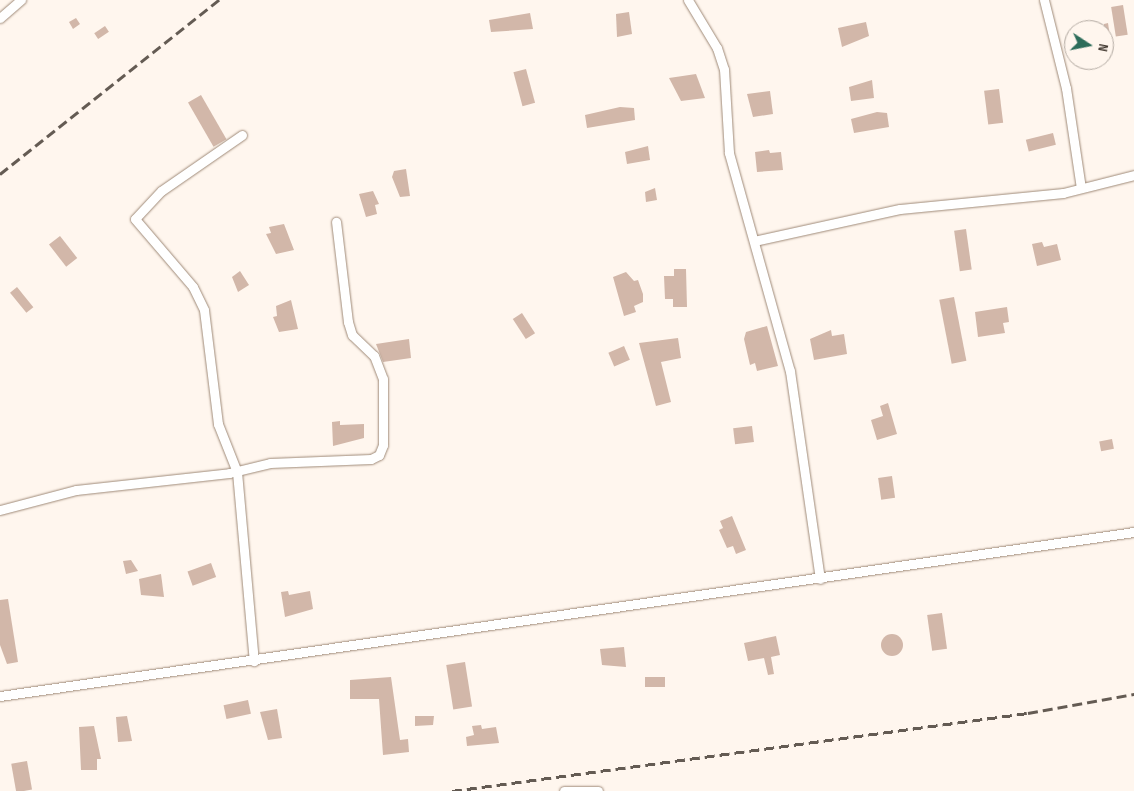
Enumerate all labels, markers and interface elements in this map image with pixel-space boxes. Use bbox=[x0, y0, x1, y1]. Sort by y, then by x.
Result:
north arrow bbox=[1064, 20, 1114, 70]
text: N bbox=[1094, 42, 1112, 53]

